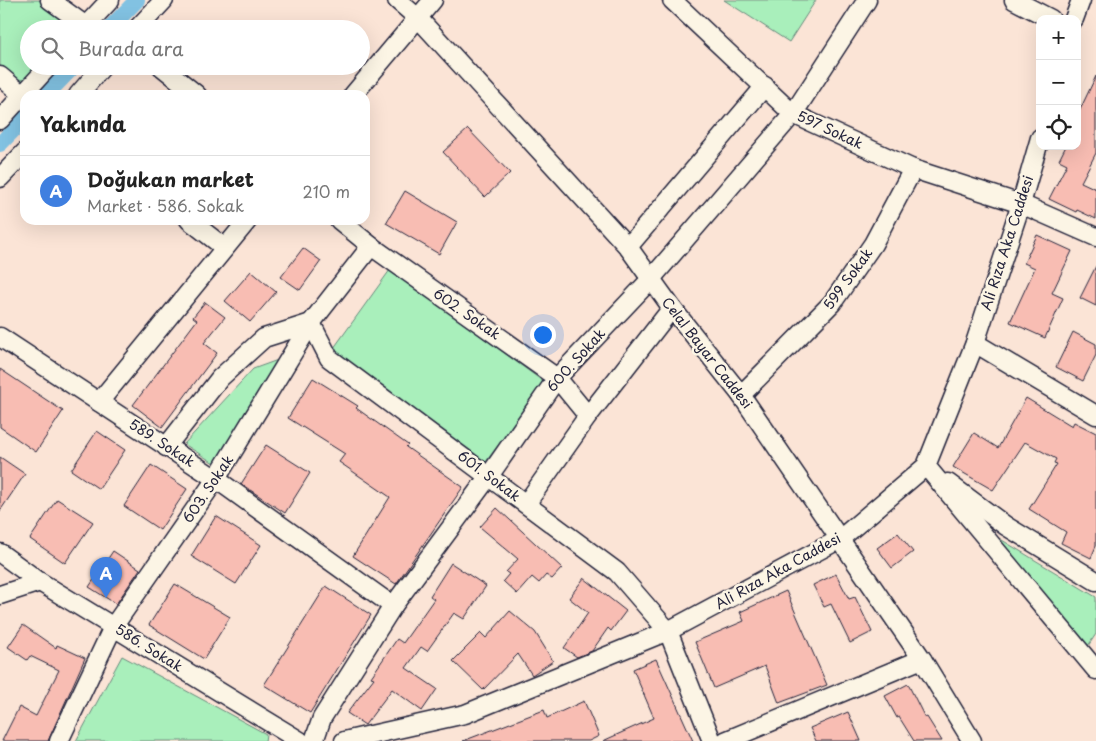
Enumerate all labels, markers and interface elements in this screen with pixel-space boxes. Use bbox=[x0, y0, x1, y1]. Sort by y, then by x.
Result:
map controls bbox=[1036, 15, 1081, 150]
button: + bbox=[1036, 15, 1081, 60]
search box bbox=[20, 20, 370, 75]
icon: search bbox=[38, 34, 66, 62]
text: Burada ara bbox=[78, 34, 183, 62]
button: − bbox=[1036, 60, 1081, 105]
street label: 597 Sokak bbox=[794, 105, 867, 154]
button: locate bbox=[1036, 105, 1081, 150]
text: Yakında bbox=[40, 107, 126, 139]
text: Doğukan market bbox=[87, 165, 254, 193]
street label: Ali Rıza Aka Caddesi bbox=[975, 173, 1038, 313]
text: A bbox=[50, 179, 62, 203]
text: 210 m bbox=[302, 179, 350, 203]
text: Market · 586. Sokak bbox=[87, 193, 244, 217]
street label: 599 Sokak bbox=[818, 243, 877, 314]
street label: 602. Sokak bbox=[429, 283, 505, 345]
street label: Celal Bayar Caddesi bbox=[657, 292, 758, 413]
your location bbox=[530, 322, 556, 348]
street label: 600. Sokak bbox=[541, 323, 610, 396]
street label: 589. Sokak bbox=[125, 413, 199, 472]
street label: 601. Sokak bbox=[453, 445, 525, 506]
street label: 603. Sokak bbox=[177, 450, 238, 527]
street label: Ali Rıza Aka Caddesi bbox=[711, 527, 844, 614]
pin: A bbox=[90, 557, 122, 598]
street label: 586. Sokak bbox=[111, 618, 187, 677]

